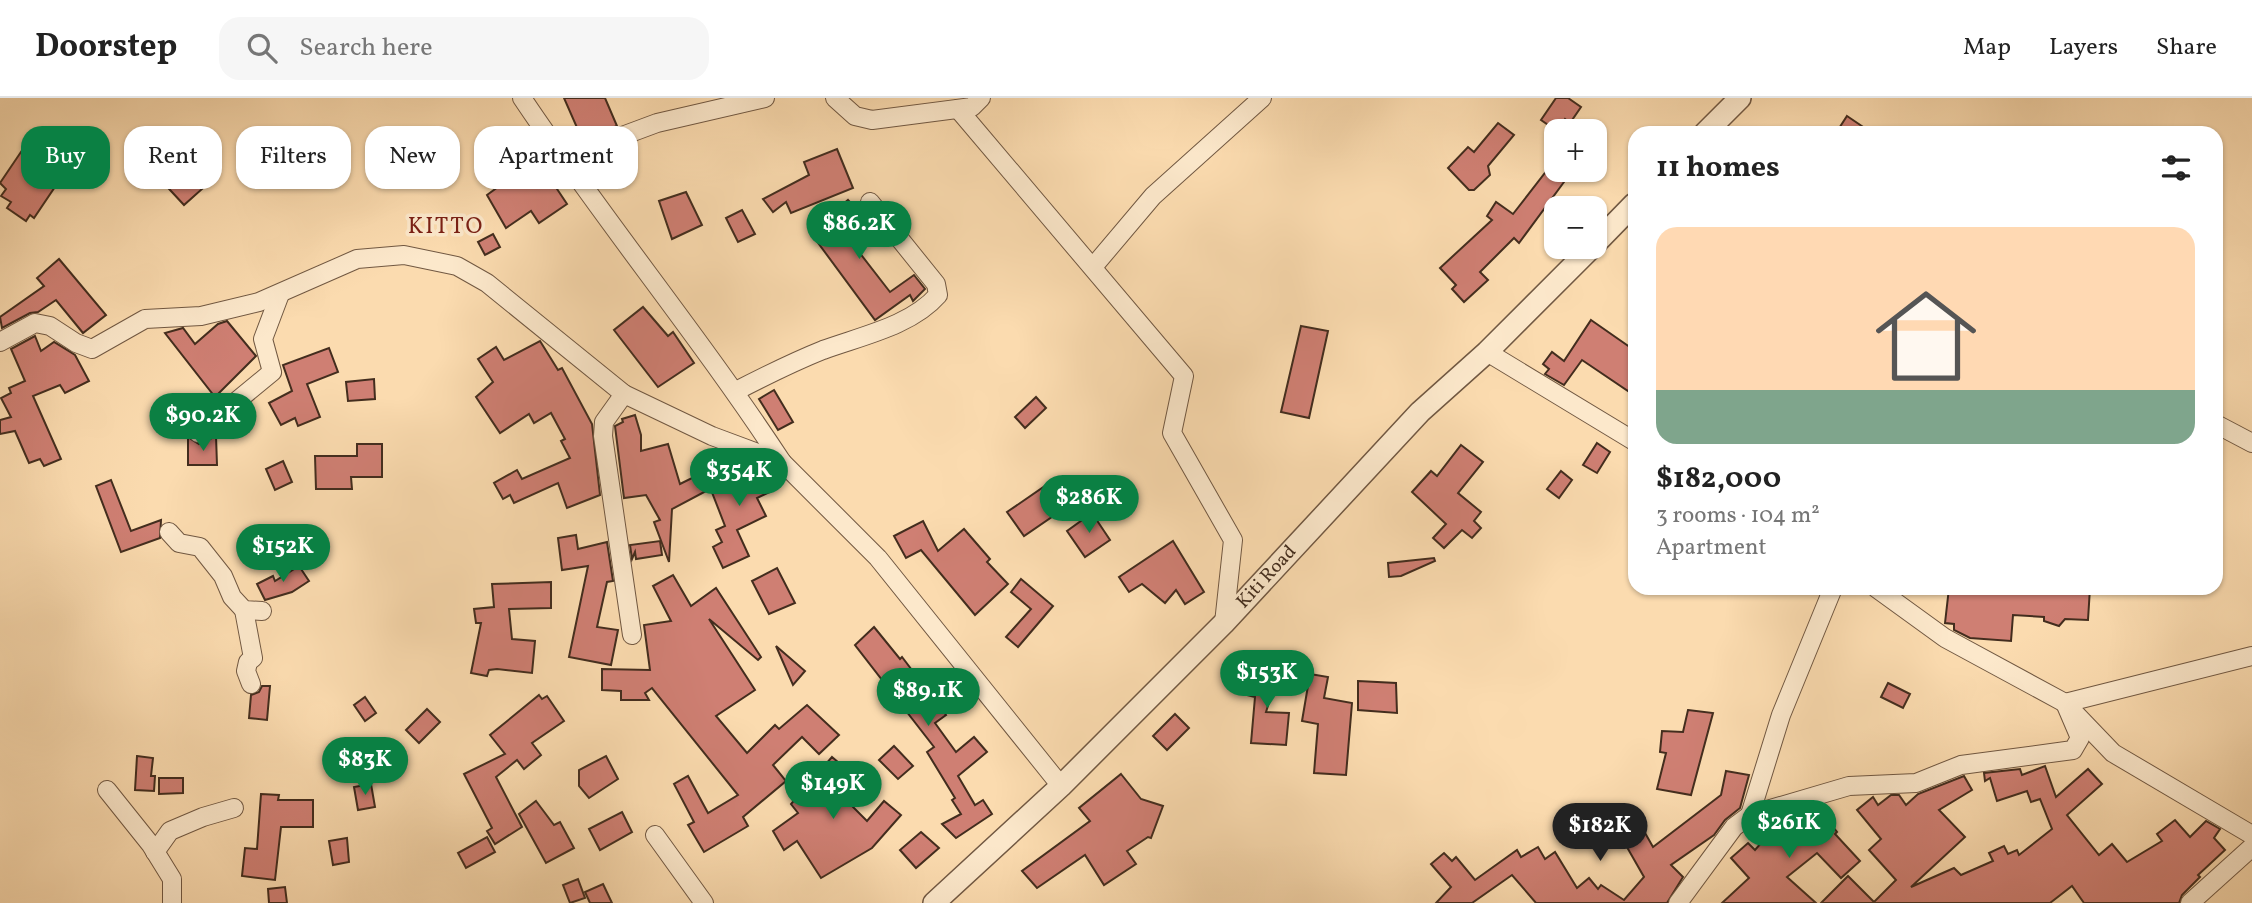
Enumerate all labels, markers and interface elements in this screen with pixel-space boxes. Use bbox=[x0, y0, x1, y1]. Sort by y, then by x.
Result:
search box bbox=[219, 17, 709, 80]
text: Doorstep bbox=[35, 25, 177, 71]
icon: search bbox=[243, 29, 281, 67]
text: Search here bbox=[299, 30, 433, 66]
text: Map bbox=[1963, 31, 2011, 65]
text: Layers bbox=[2049, 31, 2118, 65]
text: Share bbox=[2156, 31, 2217, 65]
map controls bbox=[1544, 119, 1607, 259]
button: + bbox=[1544, 119, 1607, 182]
chip: Buy bbox=[21, 126, 110, 189]
chip: Rent bbox=[124, 126, 222, 189]
chip: Filters bbox=[236, 126, 351, 189]
chip: New bbox=[365, 126, 460, 189]
chip: Apartment bbox=[474, 126, 638, 189]
text: 11 homes bbox=[1656, 147, 1780, 189]
icon: filters bbox=[2157, 149, 2195, 187]
button: − bbox=[1544, 196, 1607, 259]
pin: $86.2K bbox=[802, 202, 916, 261]
text: $86.2K bbox=[822, 208, 896, 240]
district label: KITTO bbox=[408, 211, 484, 243]
icon: home bbox=[1863, 273, 1989, 399]
pin: $90.2K bbox=[146, 394, 260, 453]
text: $90.2K bbox=[165, 400, 241, 432]
pin: $354K bbox=[690, 448, 788, 508]
text: $354K bbox=[706, 455, 772, 487]
text: $182,000 bbox=[1656, 458, 1781, 500]
pin: $286K bbox=[1040, 476, 1138, 535]
text: $286K bbox=[1056, 482, 1122, 514]
text: 3 rooms · 104 m² bbox=[1656, 500, 1820, 532]
pin: $152K bbox=[234, 524, 332, 584]
text: $152K bbox=[252, 531, 314, 563]
text: Apartment bbox=[1656, 532, 1767, 564]
street label: Kiti Road bbox=[1231, 540, 1303, 614]
pin: $153K bbox=[1218, 650, 1316, 710]
text: $153K bbox=[1236, 657, 1298, 689]
pin: $89.1K bbox=[871, 668, 985, 728]
text: $89.1K bbox=[893, 675, 963, 707]
pin: $83K bbox=[324, 738, 406, 797]
text: $83K bbox=[338, 744, 392, 776]
pin: $149K bbox=[784, 762, 882, 821]
text: $149K bbox=[801, 768, 865, 800]
pin: $261K bbox=[1740, 800, 1838, 860]
pin: $182K bbox=[1551, 804, 1649, 863]
text: $261K bbox=[1757, 807, 1821, 839]
text: $182K bbox=[1569, 810, 1632, 842]

